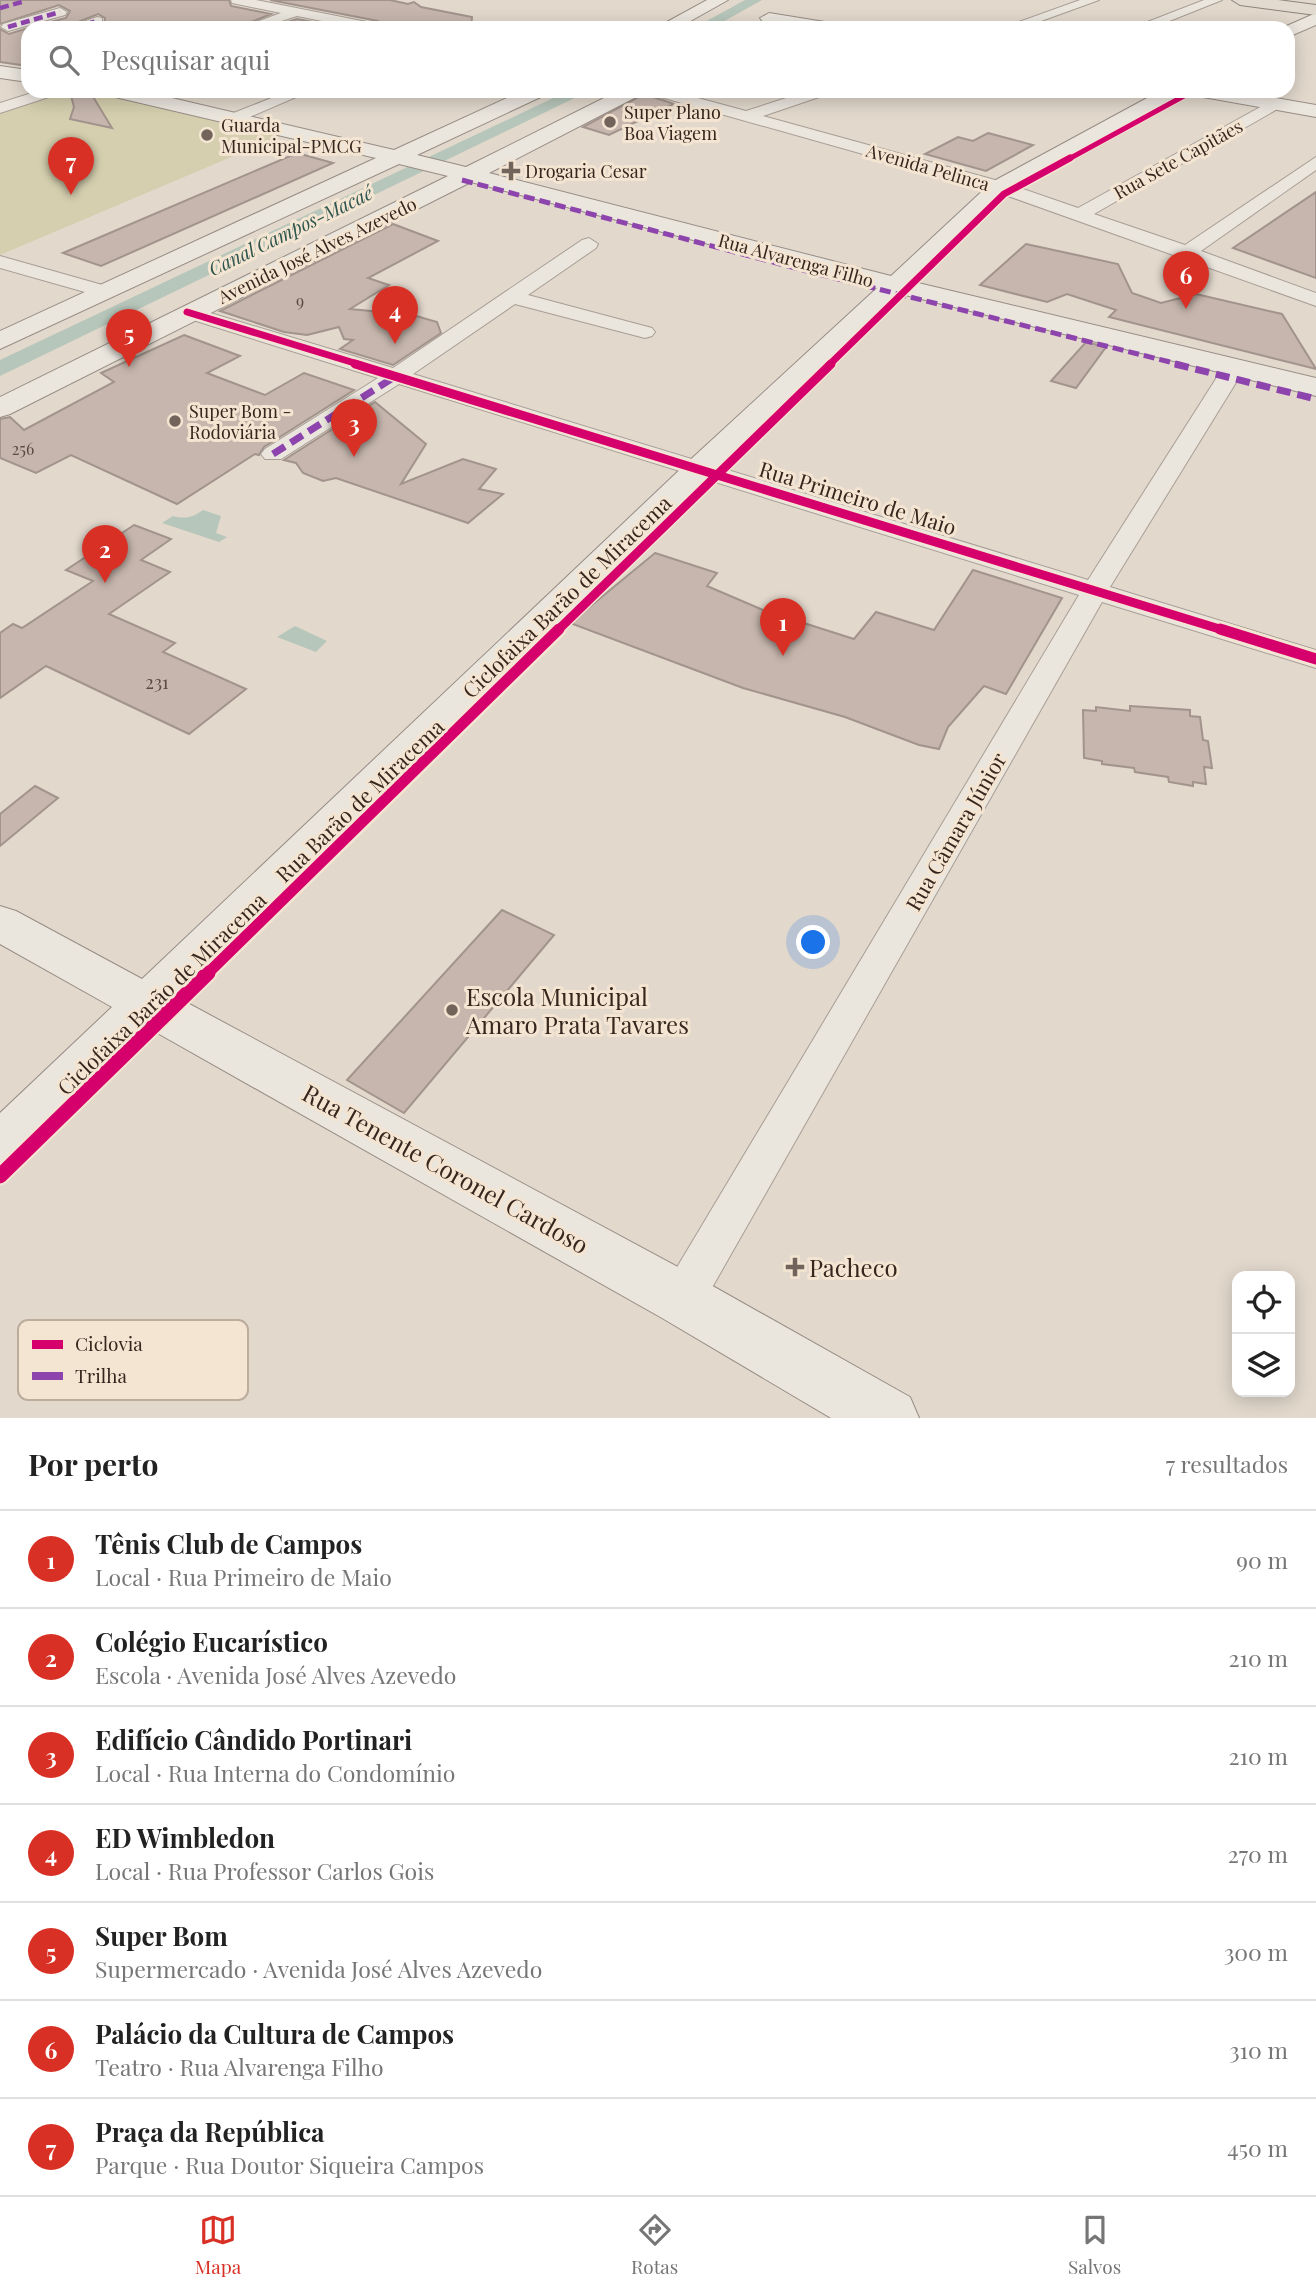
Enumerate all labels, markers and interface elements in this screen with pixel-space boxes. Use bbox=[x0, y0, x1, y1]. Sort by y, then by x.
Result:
search box bbox=[21, 21, 1295, 98]
icon: search bbox=[45, 41, 83, 79]
text: Pesquisar aqui bbox=[101, 42, 270, 77]
place label: Super Plano Boa Viagem bbox=[624, 100, 721, 145]
place label: Guarda Municipal-PMCG bbox=[221, 113, 362, 158]
marker: Super Plano Boa Viagem bbox=[602, 114, 618, 130]
street label: Rua Sete Capitães bbox=[1109, 114, 1247, 204]
marker: Guarda Municipal-PMCG bbox=[199, 127, 215, 143]
pin: 7 bbox=[48, 137, 94, 195]
street label: Avenida Pelinca bbox=[863, 138, 992, 196]
place label: Drogaria Cesar bbox=[525, 159, 647, 183]
marker: Drogaria Cesar bbox=[503, 163, 519, 179]
water label: Canal Campos-Macaé bbox=[204, 178, 378, 281]
street label: Avenida José Alves Azevedo bbox=[213, 191, 421, 309]
street label: Rua Alvarenga Filho bbox=[716, 228, 876, 292]
pin: 6 bbox=[1163, 251, 1209, 309]
pin: 4 bbox=[372, 286, 418, 344]
house number: 9 bbox=[296, 290, 304, 311]
pin: 5 bbox=[106, 309, 152, 367]
place label: Super Bom - Rodoviária bbox=[189, 399, 291, 444]
pin: 3 bbox=[331, 399, 377, 457]
marker: Super Bom - Rodoviária bbox=[167, 413, 183, 429]
house number: 256 bbox=[12, 438, 34, 459]
street label: Rua Primeiro de Maio bbox=[756, 454, 960, 540]
street label: Ciclofaixa Barão de Miracema bbox=[455, 488, 677, 703]
pin: 2 bbox=[82, 525, 128, 583]
pin: 1 bbox=[760, 598, 806, 656]
house number: 231 bbox=[145, 670, 169, 694]
street label: Rua Barão de Miracema bbox=[269, 712, 450, 888]
street label: Rua Câmara Júnior bbox=[898, 746, 1012, 915]
street label: Ciclofaixa Barão de Miracema bbox=[50, 885, 272, 1100]
your location bbox=[796, 925, 830, 959]
place label: Escola Municipal Amaro Prata Tavares bbox=[465, 980, 689, 1040]
marker: Escola Municipal Amaro Prata Tavares bbox=[444, 1002, 460, 1018]
street label: Rua Tenente Coronel Cardoso bbox=[297, 1076, 595, 1260]
place label: Pacheco bbox=[809, 1251, 898, 1283]
marker: Pacheco bbox=[787, 1259, 803, 1275]
map controls bbox=[1232, 1271, 1295, 1397]
button: locate bbox=[1232, 1271, 1295, 1334]
legend bbox=[18, 1320, 248, 1400]
text: Ciclovia bbox=[75, 1330, 143, 1356]
button: layers bbox=[1232, 1334, 1295, 1397]
text: Trilha bbox=[75, 1362, 127, 1388]
text: Por perto bbox=[28, 1444, 158, 1484]
text: 7 resultados bbox=[1166, 1448, 1288, 1479]
text: Tênis Club de Campos bbox=[95, 1526, 362, 1561]
text: 1 bbox=[47, 1544, 55, 1575]
text: 90 m bbox=[1236, 1544, 1288, 1575]
text: Local · Rua Primeiro de Maio bbox=[95, 1561, 392, 1592]
text: Colégio Eucarístico bbox=[95, 1624, 328, 1659]
text: 2 bbox=[45, 1642, 57, 1673]
text: 210 m bbox=[1229, 1642, 1288, 1673]
text: Escola · Avenida José Alves Azevedo bbox=[95, 1659, 456, 1690]
text: Edifício Cândido Portinari bbox=[95, 1722, 412, 1757]
text: 3 bbox=[45, 1740, 57, 1771]
text: 210 m bbox=[1229, 1740, 1288, 1771]
text: Local · Rua Interna do Condomínio bbox=[95, 1757, 455, 1788]
text: ED Wimbledon bbox=[95, 1820, 275, 1855]
text: 4 bbox=[45, 1838, 57, 1869]
text: 270 m bbox=[1228, 1838, 1288, 1869]
text: Local · Rua Professor Carlos Gois bbox=[95, 1855, 434, 1886]
text: Super Bom bbox=[95, 1918, 228, 1953]
text: 5 bbox=[46, 1936, 56, 1967]
text: 300 m bbox=[1224, 1936, 1288, 1967]
text: Supermercado · Avenida José Alves Azevedo bbox=[95, 1953, 542, 1984]
text: Palácio da Cultura de Campos bbox=[95, 2016, 454, 2051]
text: 6 bbox=[45, 2034, 57, 2065]
text: 310 m bbox=[1229, 2034, 1288, 2065]
text: Teatro · Rua Alvarenga Filho bbox=[95, 2051, 384, 2082]
text: Praça da República bbox=[95, 2114, 325, 2149]
text: 7 bbox=[46, 2132, 56, 2163]
text: 450 m bbox=[1227, 2132, 1288, 2163]
text: Parque · Rua Doutor Siqueira Campos bbox=[95, 2149, 484, 2180]
tab: Mapa bbox=[195, 2211, 241, 2279]
tab: Rotas bbox=[631, 2211, 678, 2279]
tab: Salvos bbox=[1068, 2211, 1121, 2279]

